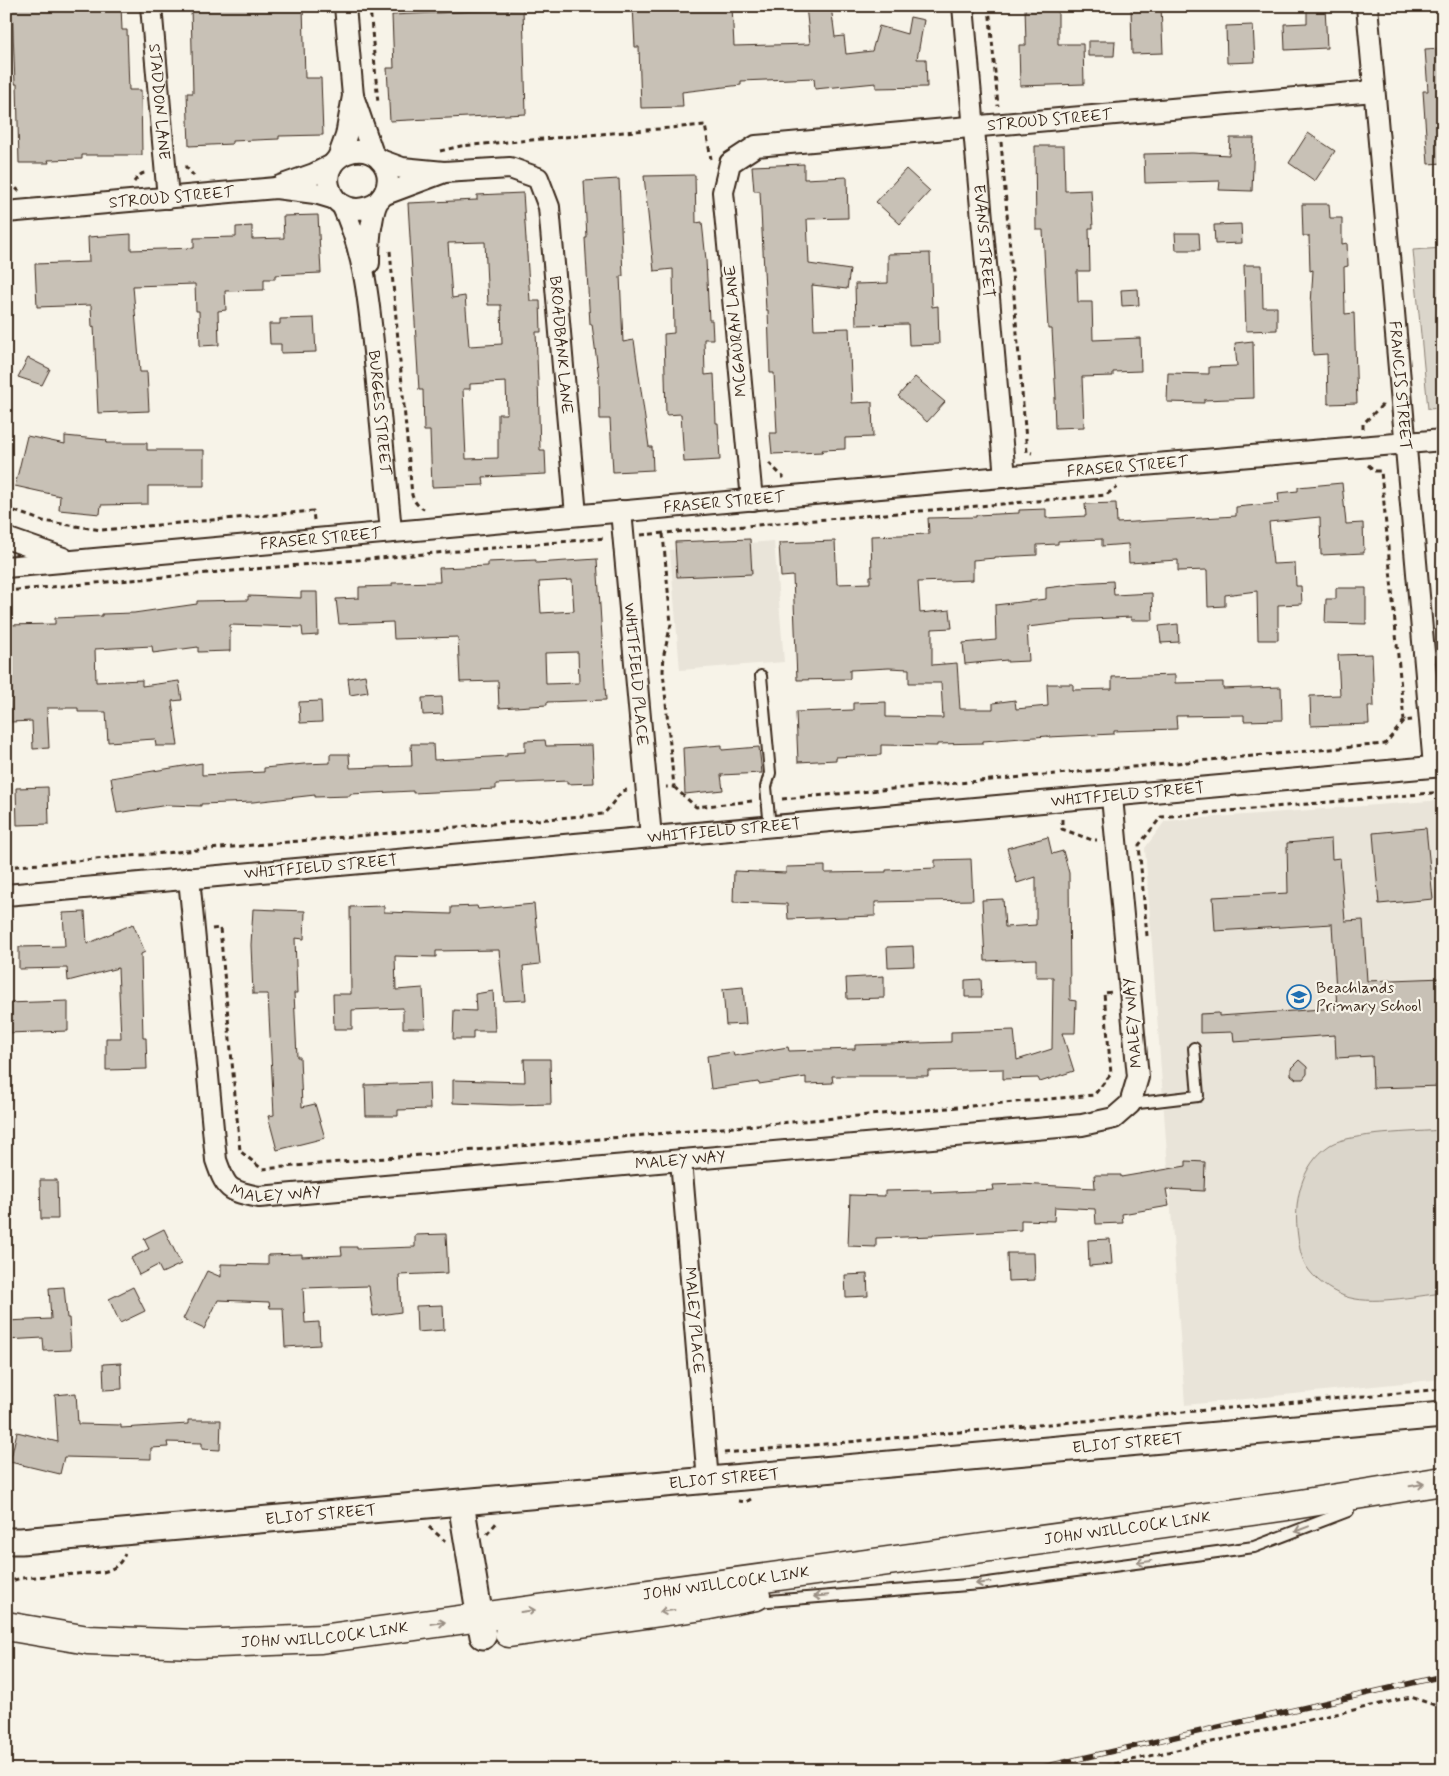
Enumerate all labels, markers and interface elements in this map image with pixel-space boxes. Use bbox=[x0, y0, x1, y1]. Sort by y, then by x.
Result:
street label: STADDON LANE bbox=[144, 43, 175, 161]
street label: STROUD STREET bbox=[986, 104, 1114, 136]
street label: STROUD STREET bbox=[108, 181, 236, 213]
street label: EVANS STREET bbox=[968, 183, 999, 299]
street label: MCGAURAN LANE bbox=[720, 264, 752, 398]
street label: BROADBANK LANE bbox=[545, 275, 578, 415]
street label: FRANCIS STREET bbox=[1384, 320, 1417, 451]
street label: BURGES STREET bbox=[363, 349, 396, 477]
street label: FRASER STREET bbox=[1066, 451, 1190, 482]
street label: FRASER STREET bbox=[663, 486, 787, 518]
street label: FRASER STREET bbox=[259, 523, 383, 555]
street label: WHITFIELD PLACE bbox=[619, 602, 653, 747]
street label: WHITFIELD STREET bbox=[1050, 777, 1205, 812]
street label: WHITFIELD STREET bbox=[646, 813, 802, 848]
street label: WHITFIELD STREET bbox=[243, 849, 398, 884]
street label: MALEY WAY bbox=[1119, 977, 1147, 1069]
place label: Beachlands Primary School bbox=[1316, 978, 1422, 1017]
school or university icon: Beachlands Primary School bbox=[1286, 984, 1312, 1010]
street label: MALEY WAY bbox=[634, 1146, 726, 1175]
street label: MALEY WAY bbox=[228, 1180, 322, 1208]
street label: MALEY PLACE bbox=[680, 1266, 709, 1375]
street label: ELIOT STREET bbox=[1071, 1428, 1184, 1458]
street label: ELIOT STREET bbox=[668, 1463, 781, 1494]
one-way arrow bbox=[1409, 1480, 1425, 1490]
street label: ELIOT STREET bbox=[264, 1499, 377, 1530]
street label: JOHN WILLCOCK LINK bbox=[1042, 1506, 1212, 1550]
one-way arrow bbox=[1295, 1525, 1310, 1534]
one-way arrow bbox=[1136, 1557, 1152, 1567]
street label: JOHN WILLCOCK LINK bbox=[641, 1561, 811, 1605]
one-way arrow bbox=[975, 1578, 991, 1588]
one-way arrow bbox=[813, 1592, 829, 1601]
one-way arrow bbox=[520, 1606, 536, 1616]
one-way arrow bbox=[659, 1606, 675, 1616]
street label: JOHN WILLCOCK LINK bbox=[240, 1617, 409, 1653]
one-way arrow bbox=[429, 1618, 445, 1628]

